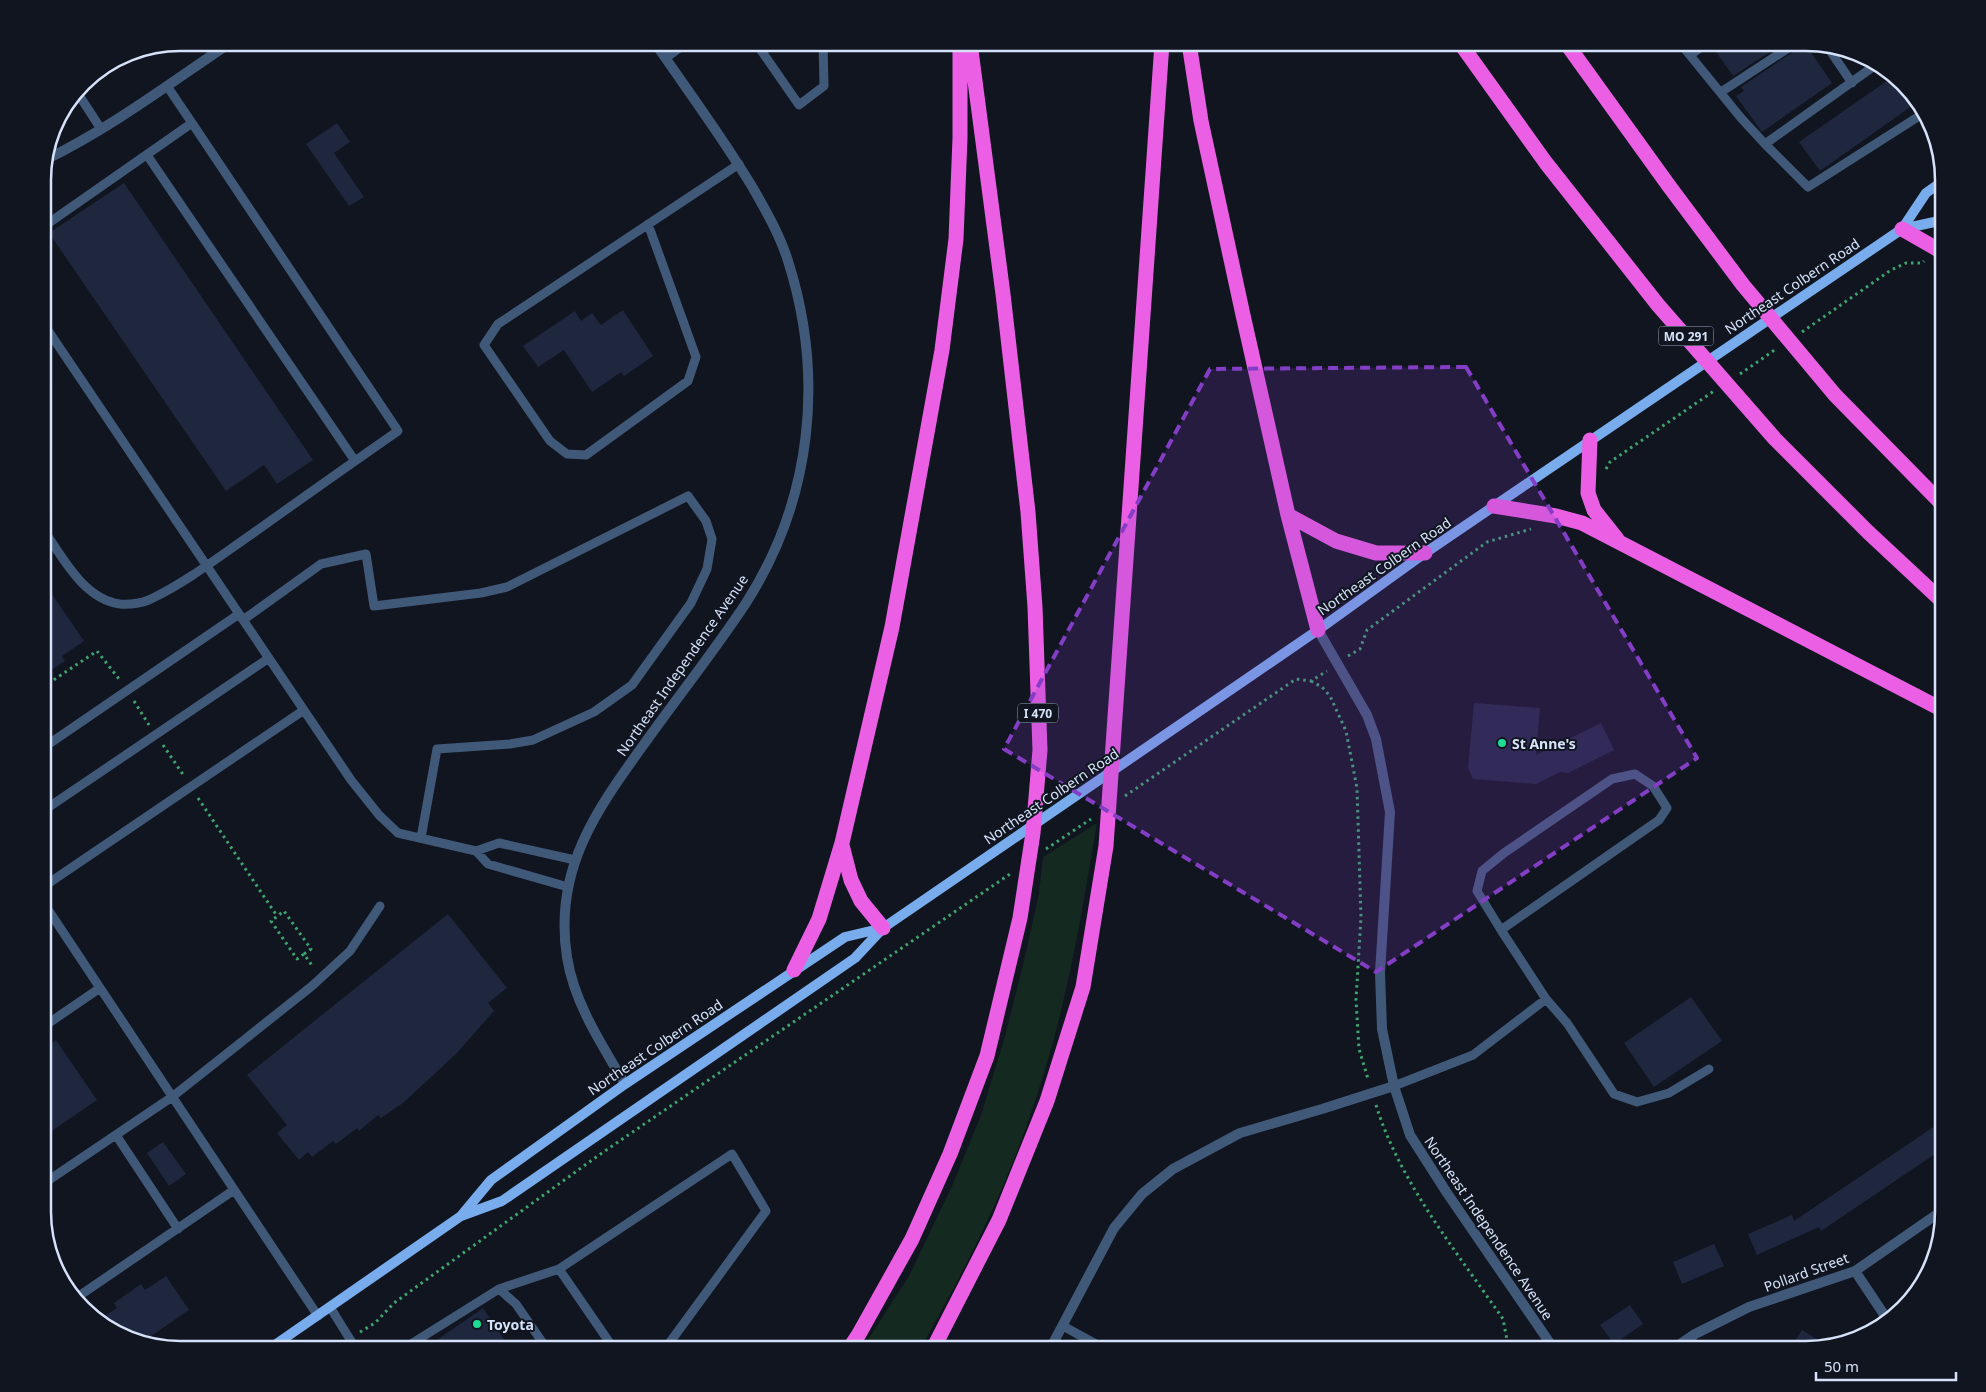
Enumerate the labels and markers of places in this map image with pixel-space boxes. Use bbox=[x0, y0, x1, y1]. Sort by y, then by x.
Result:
place label: St Anne's bbox=[1512, 734, 1576, 753]
marker: St Anne's bbox=[1496, 737, 1508, 749]
place label: Toyota bbox=[487, 1315, 534, 1334]
marker: Toyota bbox=[471, 1318, 483, 1330]

